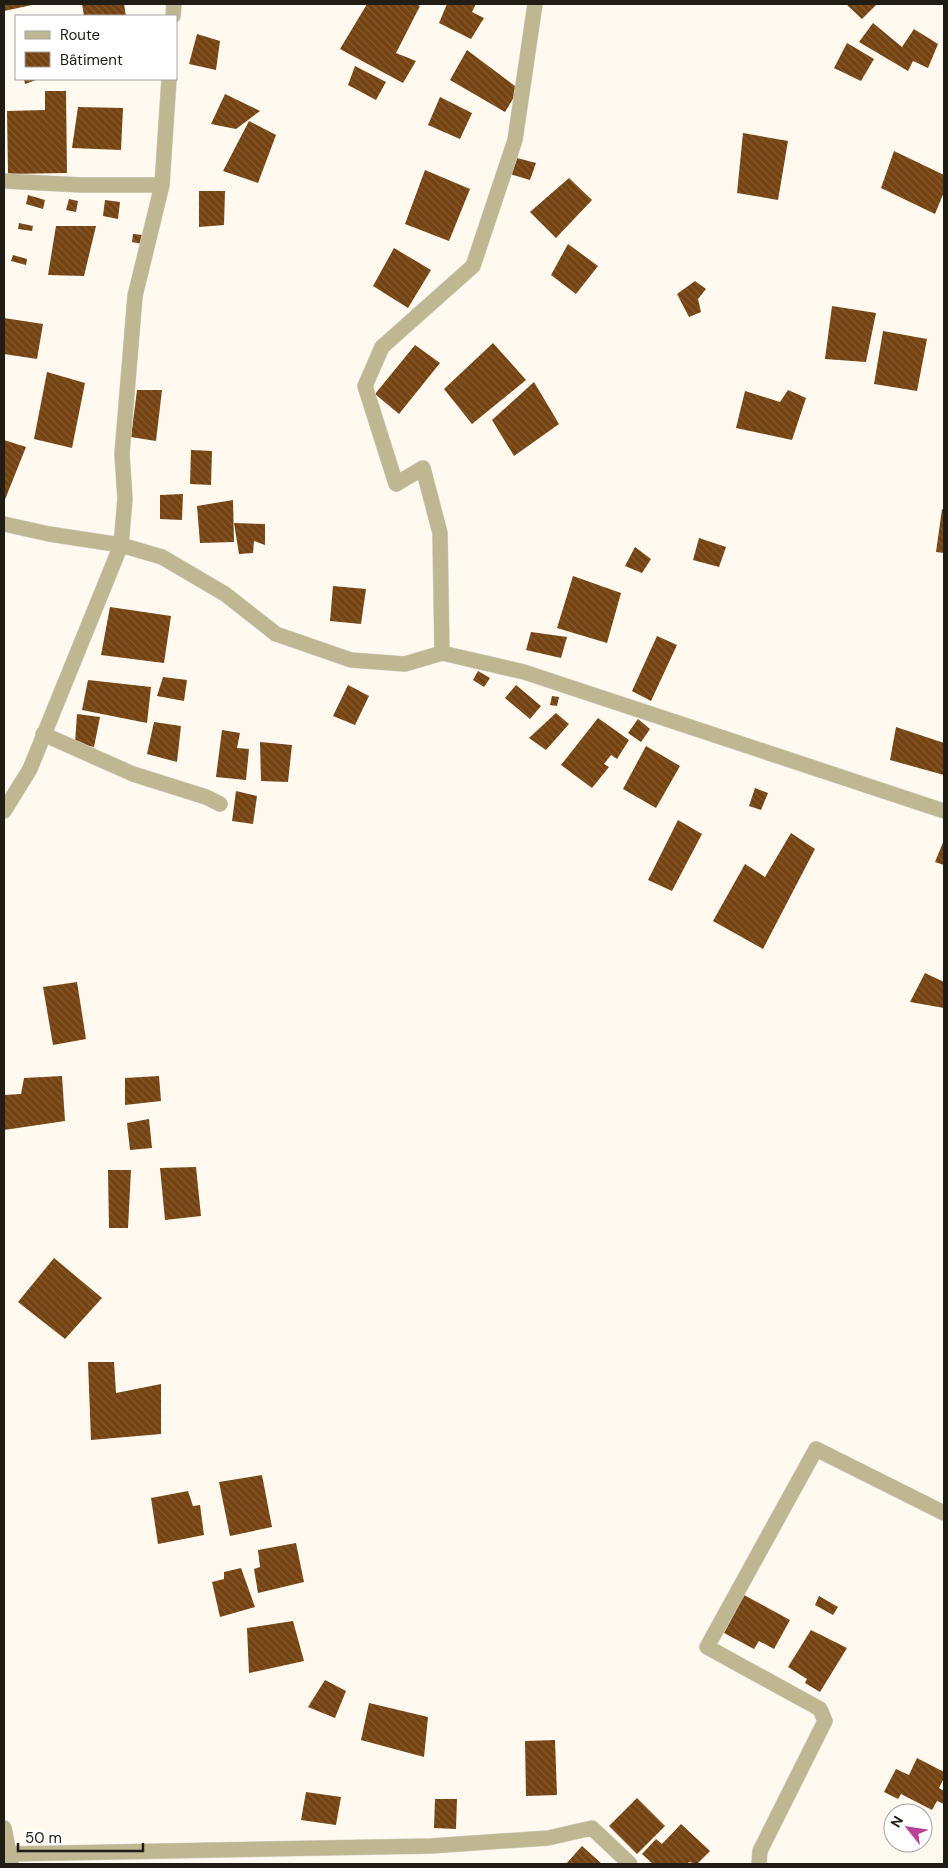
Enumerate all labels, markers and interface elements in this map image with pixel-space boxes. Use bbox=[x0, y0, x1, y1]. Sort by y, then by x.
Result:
legend bbox=[15, 15, 178, 80]
text: Route bbox=[60, 25, 100, 45]
text: Bâtiment bbox=[60, 50, 123, 70]
north arrow bbox=[883, 1803, 933, 1853]
text: N bbox=[886, 1813, 907, 1830]
scale bar bbox=[18, 1820, 142, 1852]
text: 50 m bbox=[25, 1828, 62, 1848]

